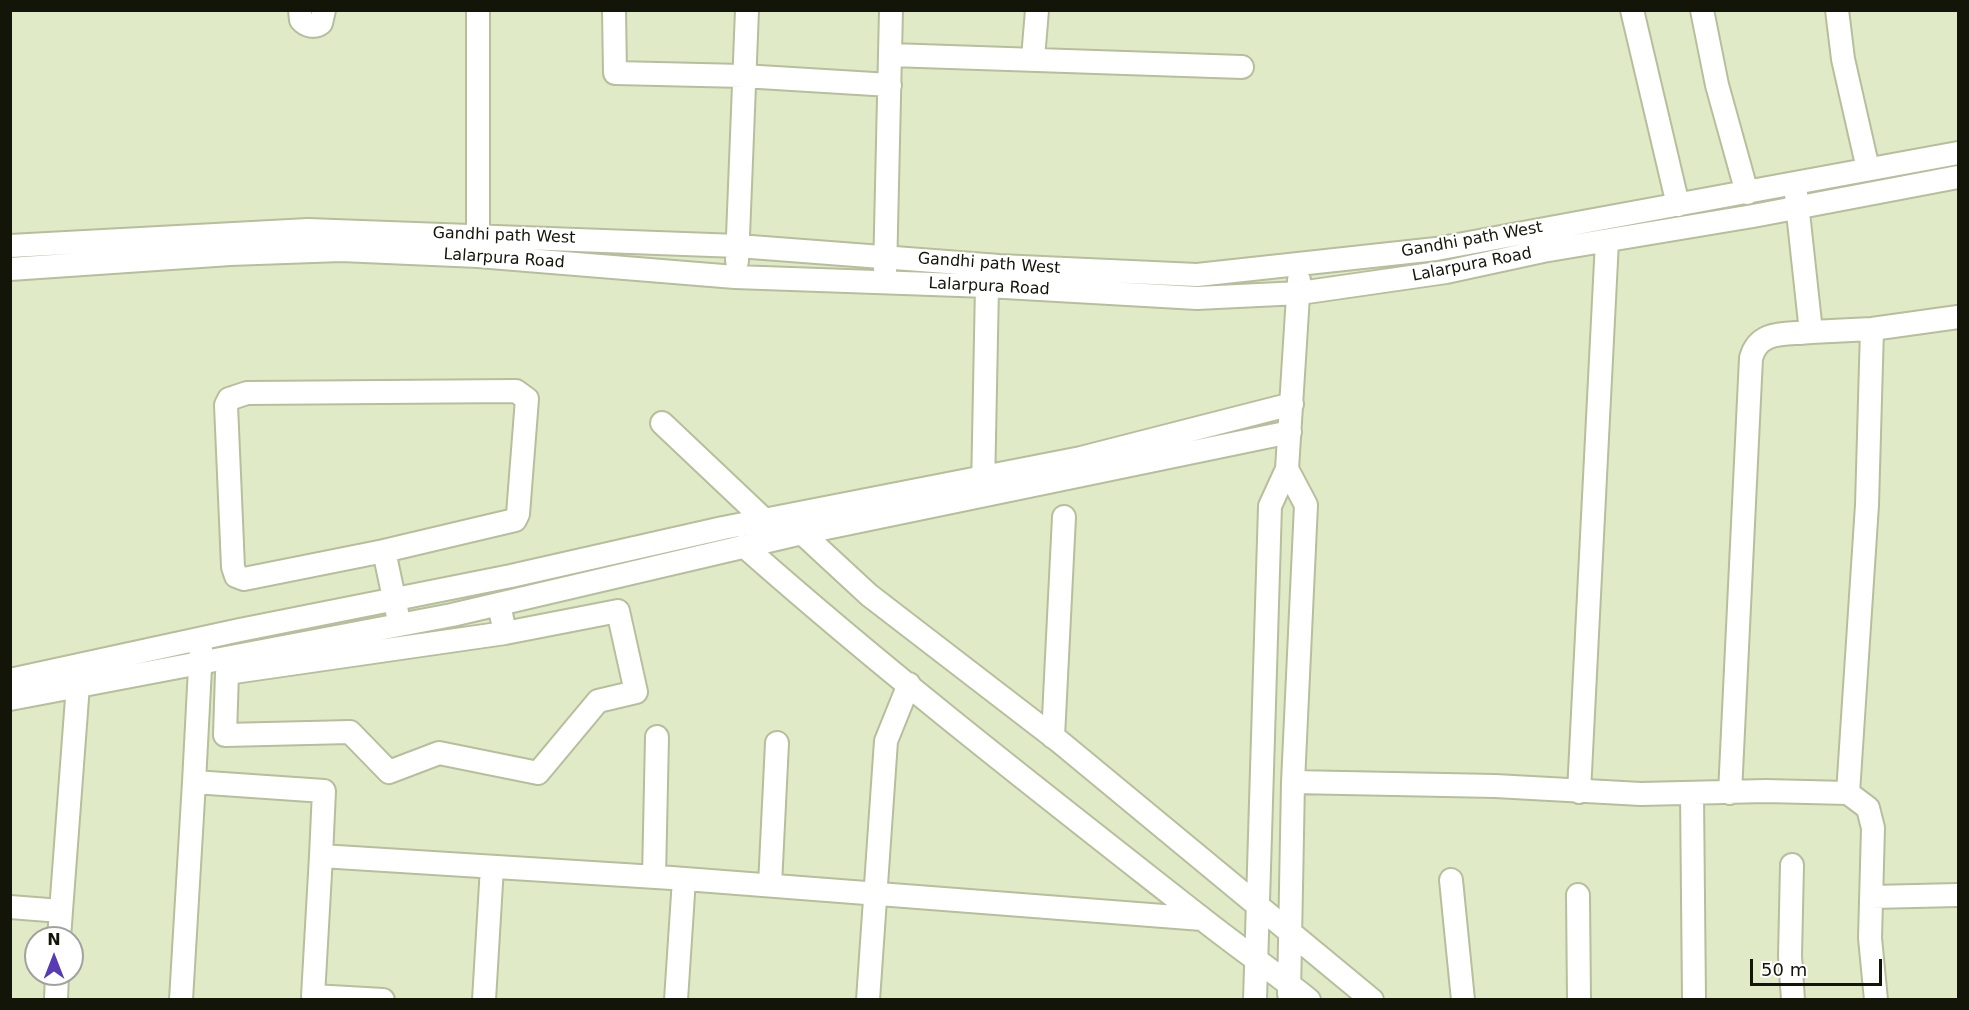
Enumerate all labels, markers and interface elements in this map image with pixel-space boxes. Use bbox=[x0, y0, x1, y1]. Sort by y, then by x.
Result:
street label: Gandhi path West bbox=[1400, 218, 1544, 262]
street label: Gandhi path West bbox=[432, 224, 576, 248]
street label: Lalarpura Road bbox=[1411, 244, 1533, 286]
street label: Lalarpura Road bbox=[443, 245, 565, 273]
street label: Gandhi path West bbox=[917, 249, 1061, 279]
street label: Lalarpura Road bbox=[928, 274, 1050, 300]
north arrow bbox=[24, 926, 84, 986]
text: N bbox=[47, 930, 61, 949]
scale bar bbox=[1753, 947, 1885, 985]
text: 50 m bbox=[1761, 959, 1807, 980]

